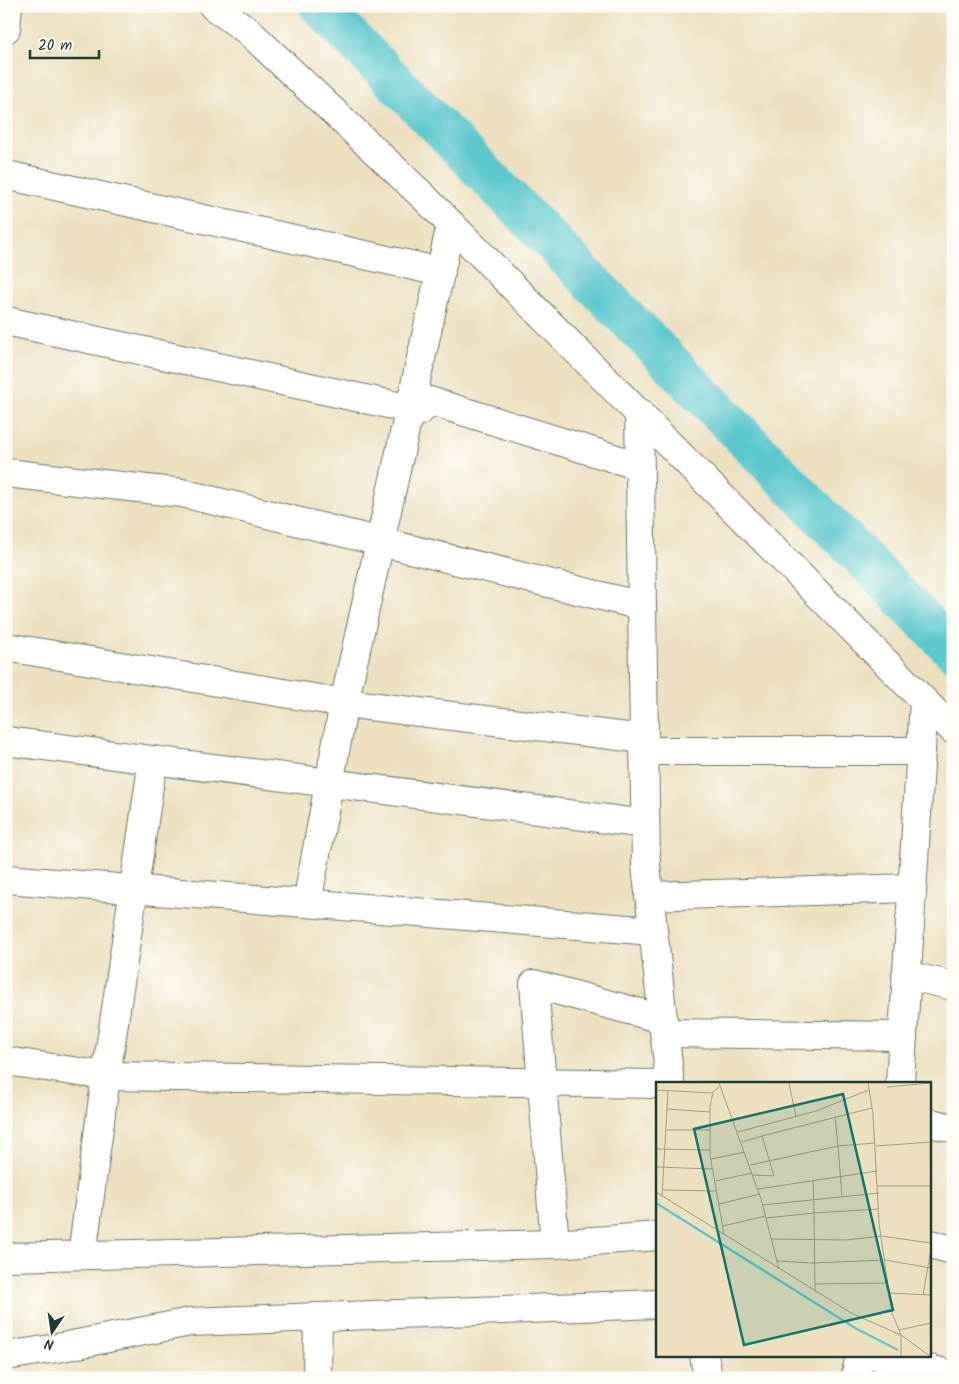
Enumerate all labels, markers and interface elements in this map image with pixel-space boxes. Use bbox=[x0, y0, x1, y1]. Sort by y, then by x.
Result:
scale bar bbox=[30, 28, 99, 60]
text: 20 m bbox=[38, 34, 72, 58]
inset map bbox=[656, 1082, 932, 1356]
north arrow bbox=[28, 1306, 78, 1356]
text: N bbox=[42, 1332, 56, 1355]

